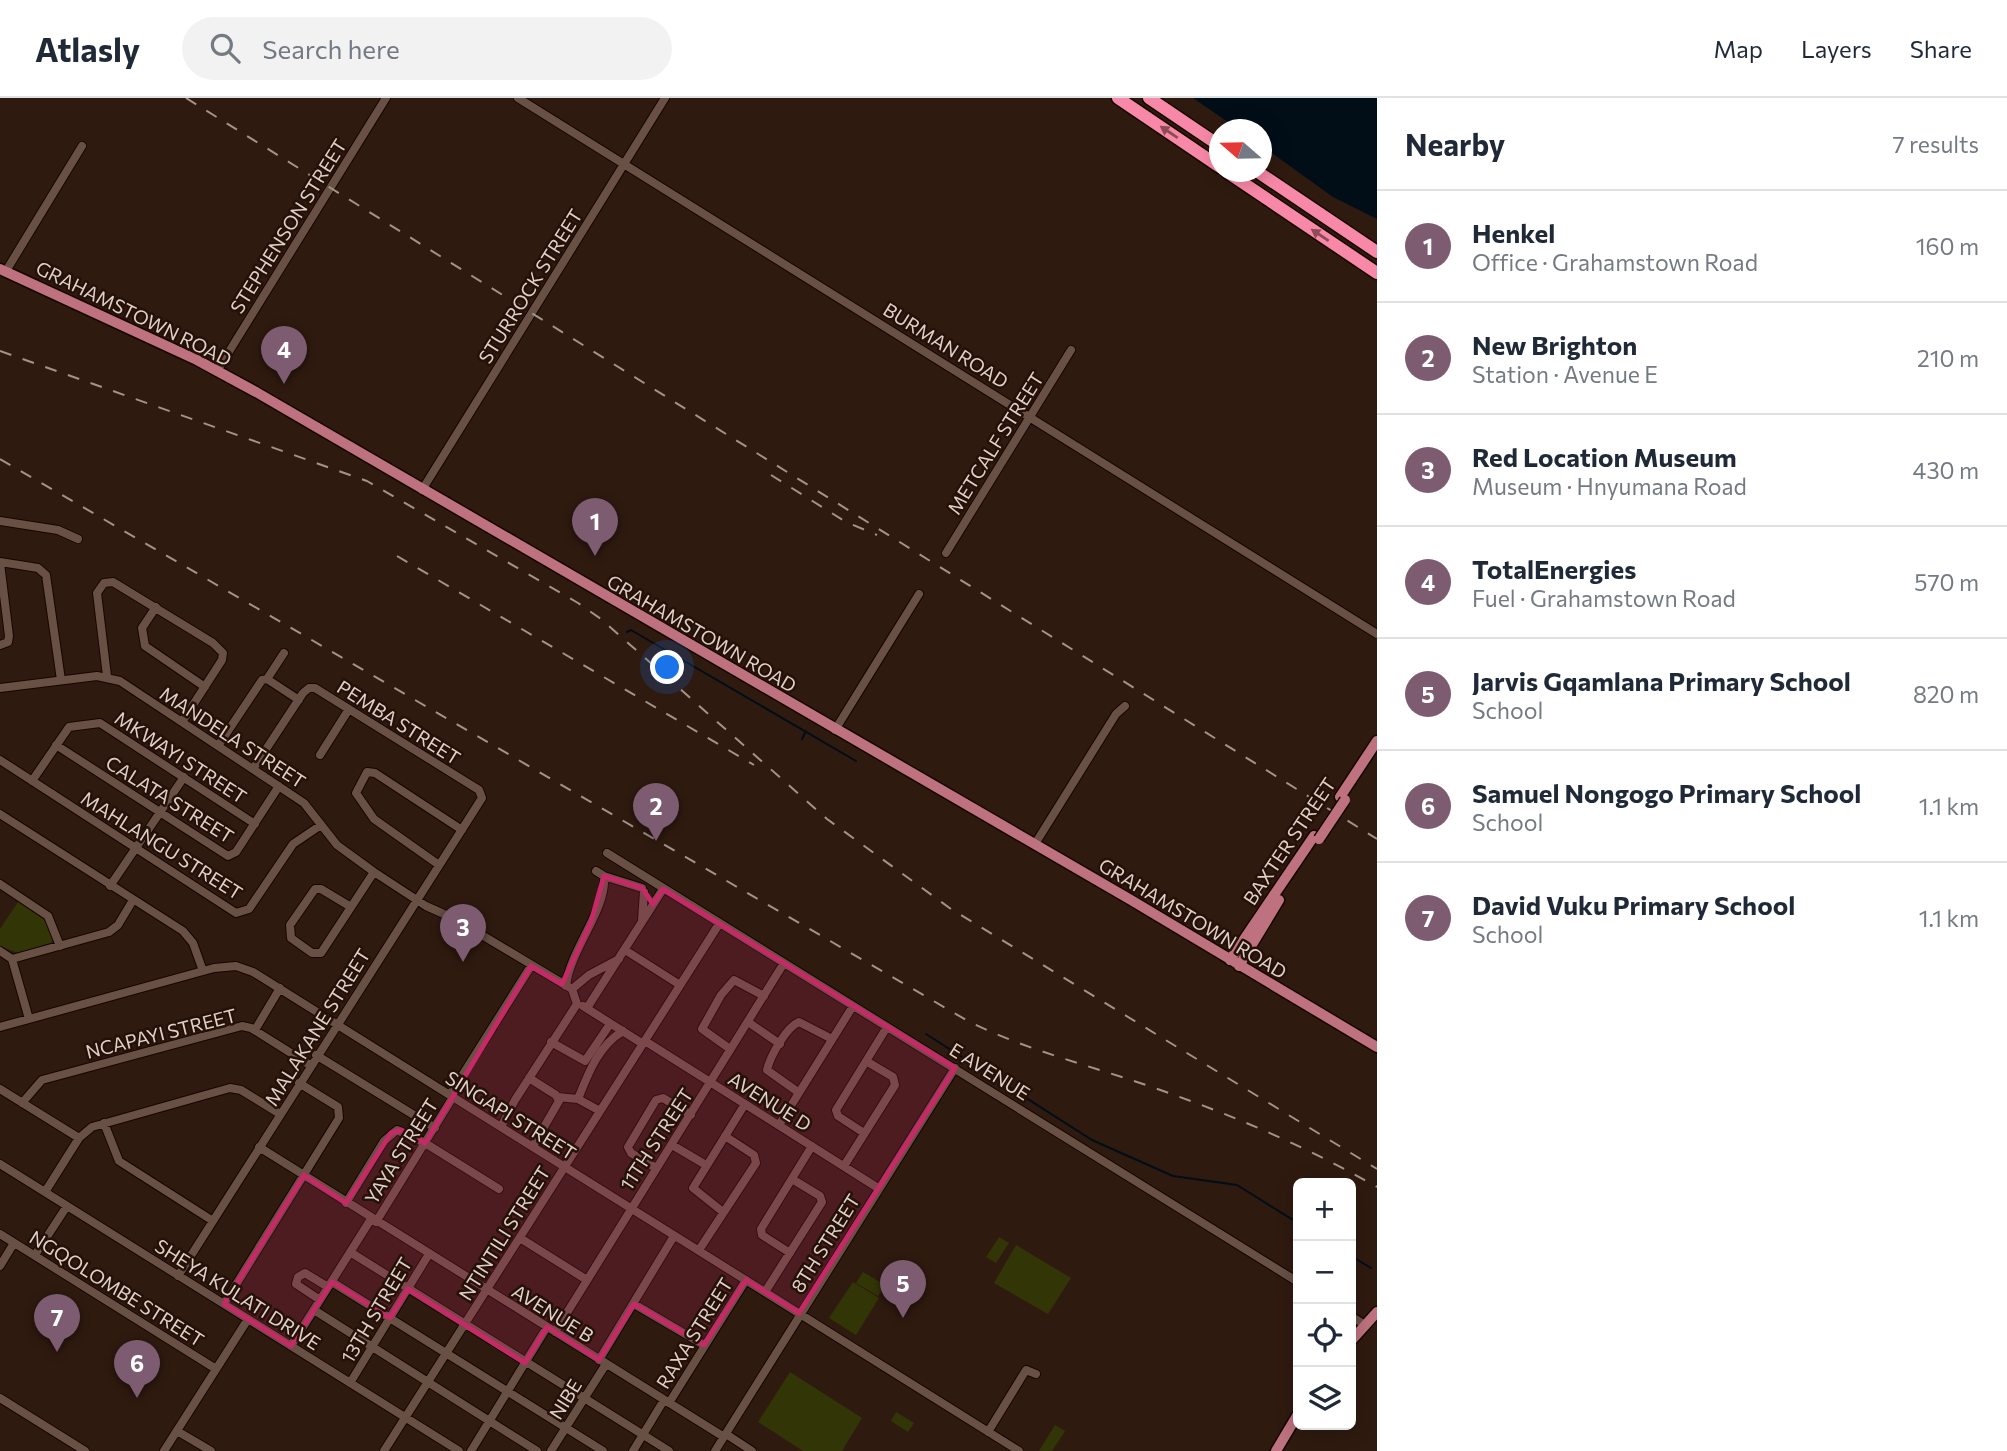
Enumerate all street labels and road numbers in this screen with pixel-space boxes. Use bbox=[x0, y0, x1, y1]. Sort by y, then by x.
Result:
street label: STEPHENSON STREET bbox=[225, 135, 351, 317]
street label: STURROCK STREET bbox=[473, 205, 587, 367]
street label: GRAHAMSTOWN ROAD bbox=[32, 256, 236, 370]
street label: BURMAN ROAD bbox=[879, 297, 1013, 393]
street label: METCALF STREET bbox=[942, 368, 1048, 518]
street label: GRAHAMSTOWN ROAD bbox=[603, 569, 801, 697]
street label: PEMBA STREET bbox=[333, 675, 465, 769]
street label: MANDELA STREET bbox=[156, 681, 310, 793]
street label: MKWAYI STREET bbox=[111, 706, 251, 808]
street label: CALATA STREET bbox=[102, 750, 238, 848]
street label: BAXTER STREET bbox=[1238, 773, 1340, 909]
street label: MAHLANGU STREET bbox=[77, 786, 247, 904]
street label: GRAHAMSTOWN ROAD bbox=[1095, 853, 1291, 983]
street label: MALAKANE STREET bbox=[259, 944, 375, 1110]
street label: NCAPAYI STREET bbox=[83, 1003, 239, 1063]
street label: E AVENUE bbox=[946, 1037, 1034, 1105]
street label: SINGAPI STREET bbox=[442, 1066, 580, 1164]
street label: AVENUE D bbox=[724, 1067, 816, 1135]
street label: 11TH STREET bbox=[615, 1084, 697, 1194]
street label: YAYA STREET bbox=[359, 1094, 443, 1208]
street label: NTINTILI STREET bbox=[453, 1162, 555, 1304]
street label: 8TH STREET bbox=[786, 1190, 864, 1296]
street label: NGQOLOMBE STREET bbox=[26, 1225, 208, 1351]
street label: SHEYA KULATI DRIVE bbox=[151, 1234, 325, 1354]
street label: 13TH STREET bbox=[336, 1253, 416, 1367]
street label: RAXA STREET bbox=[651, 1273, 737, 1393]
street label: AVENUE B bbox=[508, 1279, 598, 1347]
street label: NIBE bbox=[544, 1375, 586, 1423]

